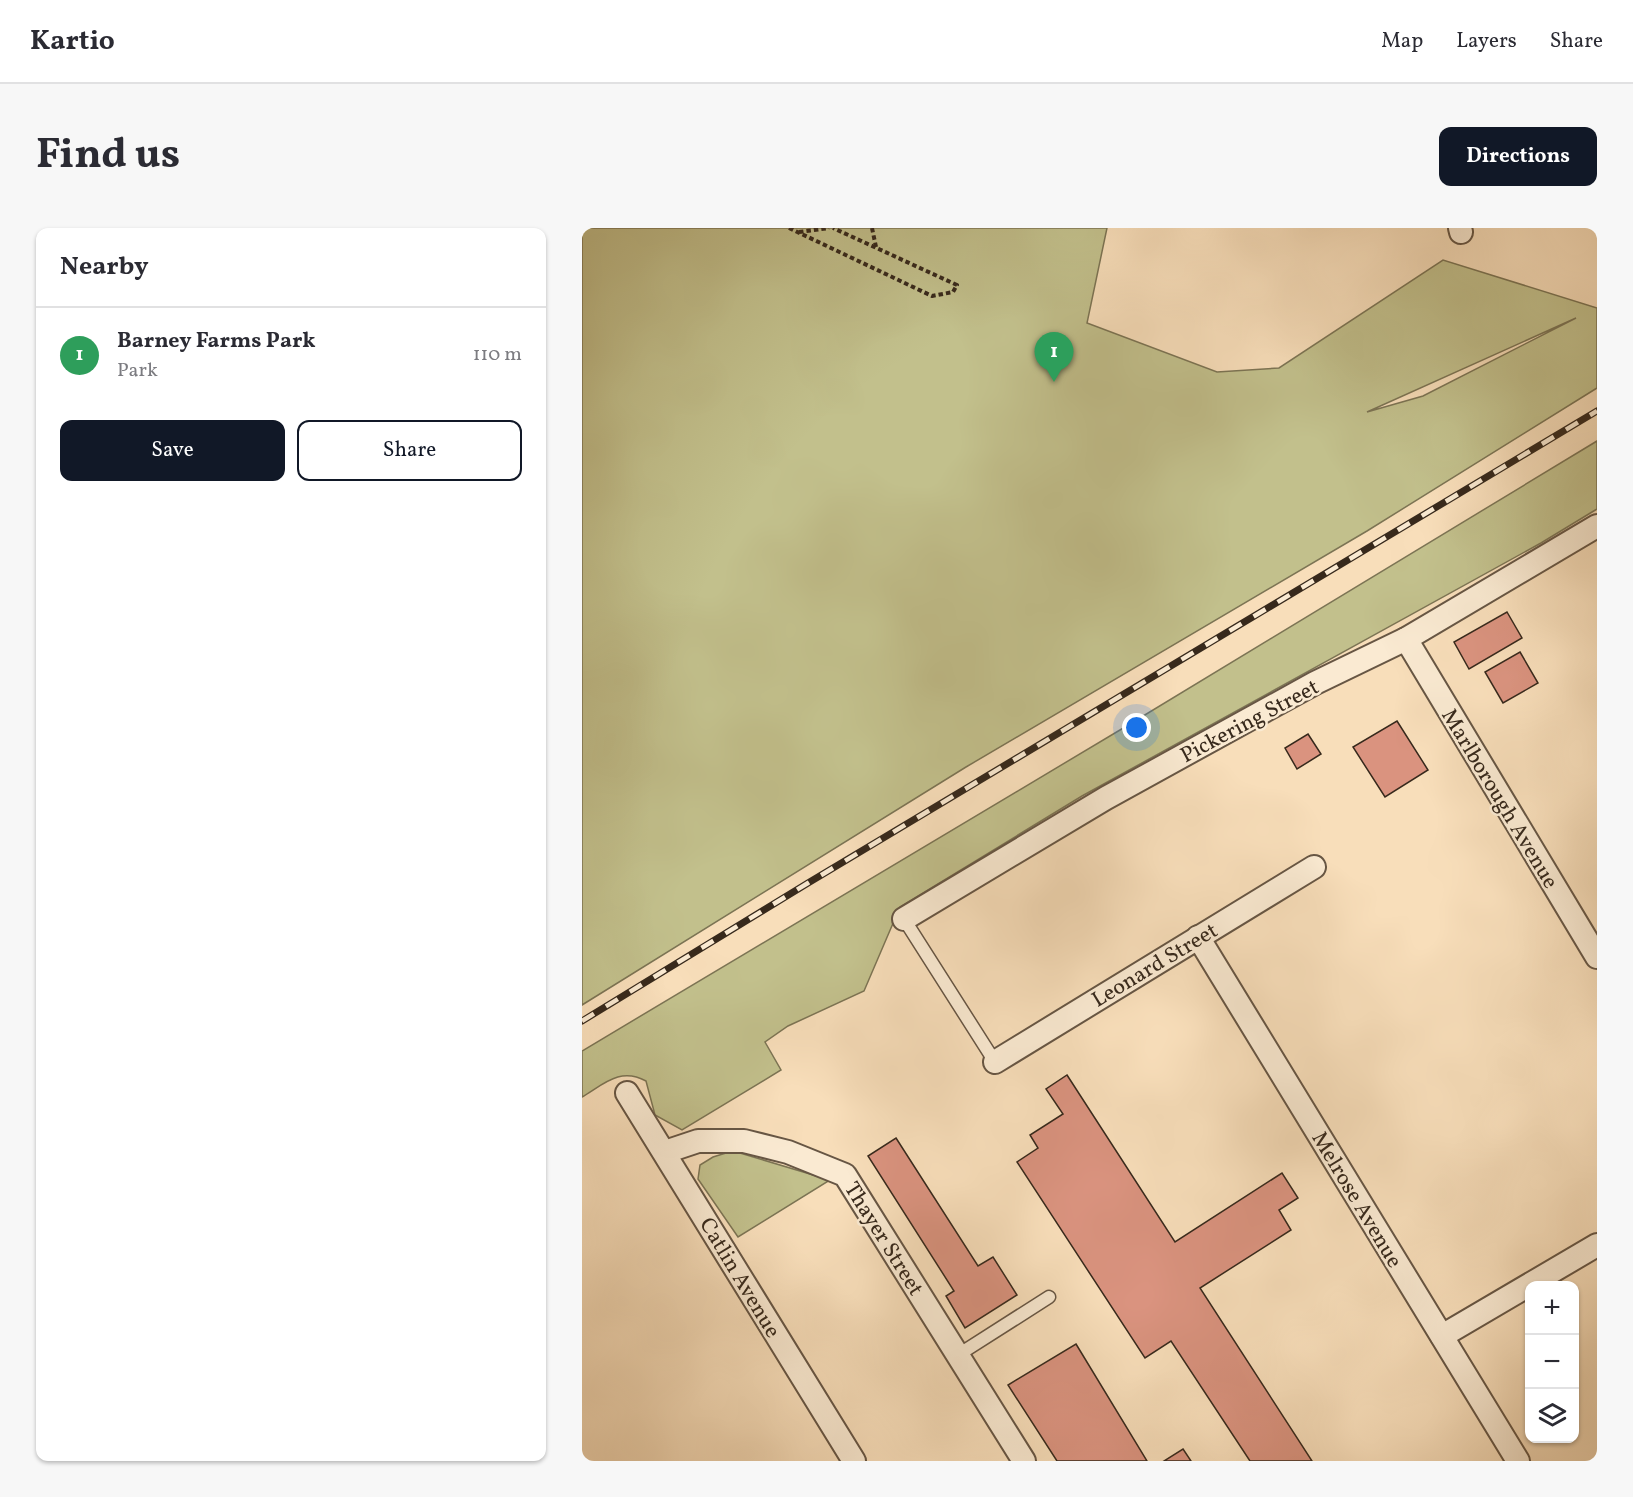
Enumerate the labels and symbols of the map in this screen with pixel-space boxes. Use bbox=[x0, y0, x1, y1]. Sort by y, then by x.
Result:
pin: 1 bbox=[1034, 332, 1074, 382]
street label: Pickering Street bbox=[1175, 672, 1325, 772]
street label: Marlborough Avenue bbox=[1433, 703, 1565, 895]
your location bbox=[1122, 713, 1151, 742]
street label: Leonard Street bbox=[1086, 916, 1224, 1016]
street label: Melrose Avenue bbox=[1303, 1126, 1409, 1274]
street label: Thayer Street bbox=[835, 1176, 930, 1303]
street label: Catlin Avenue bbox=[691, 1212, 787, 1344]

